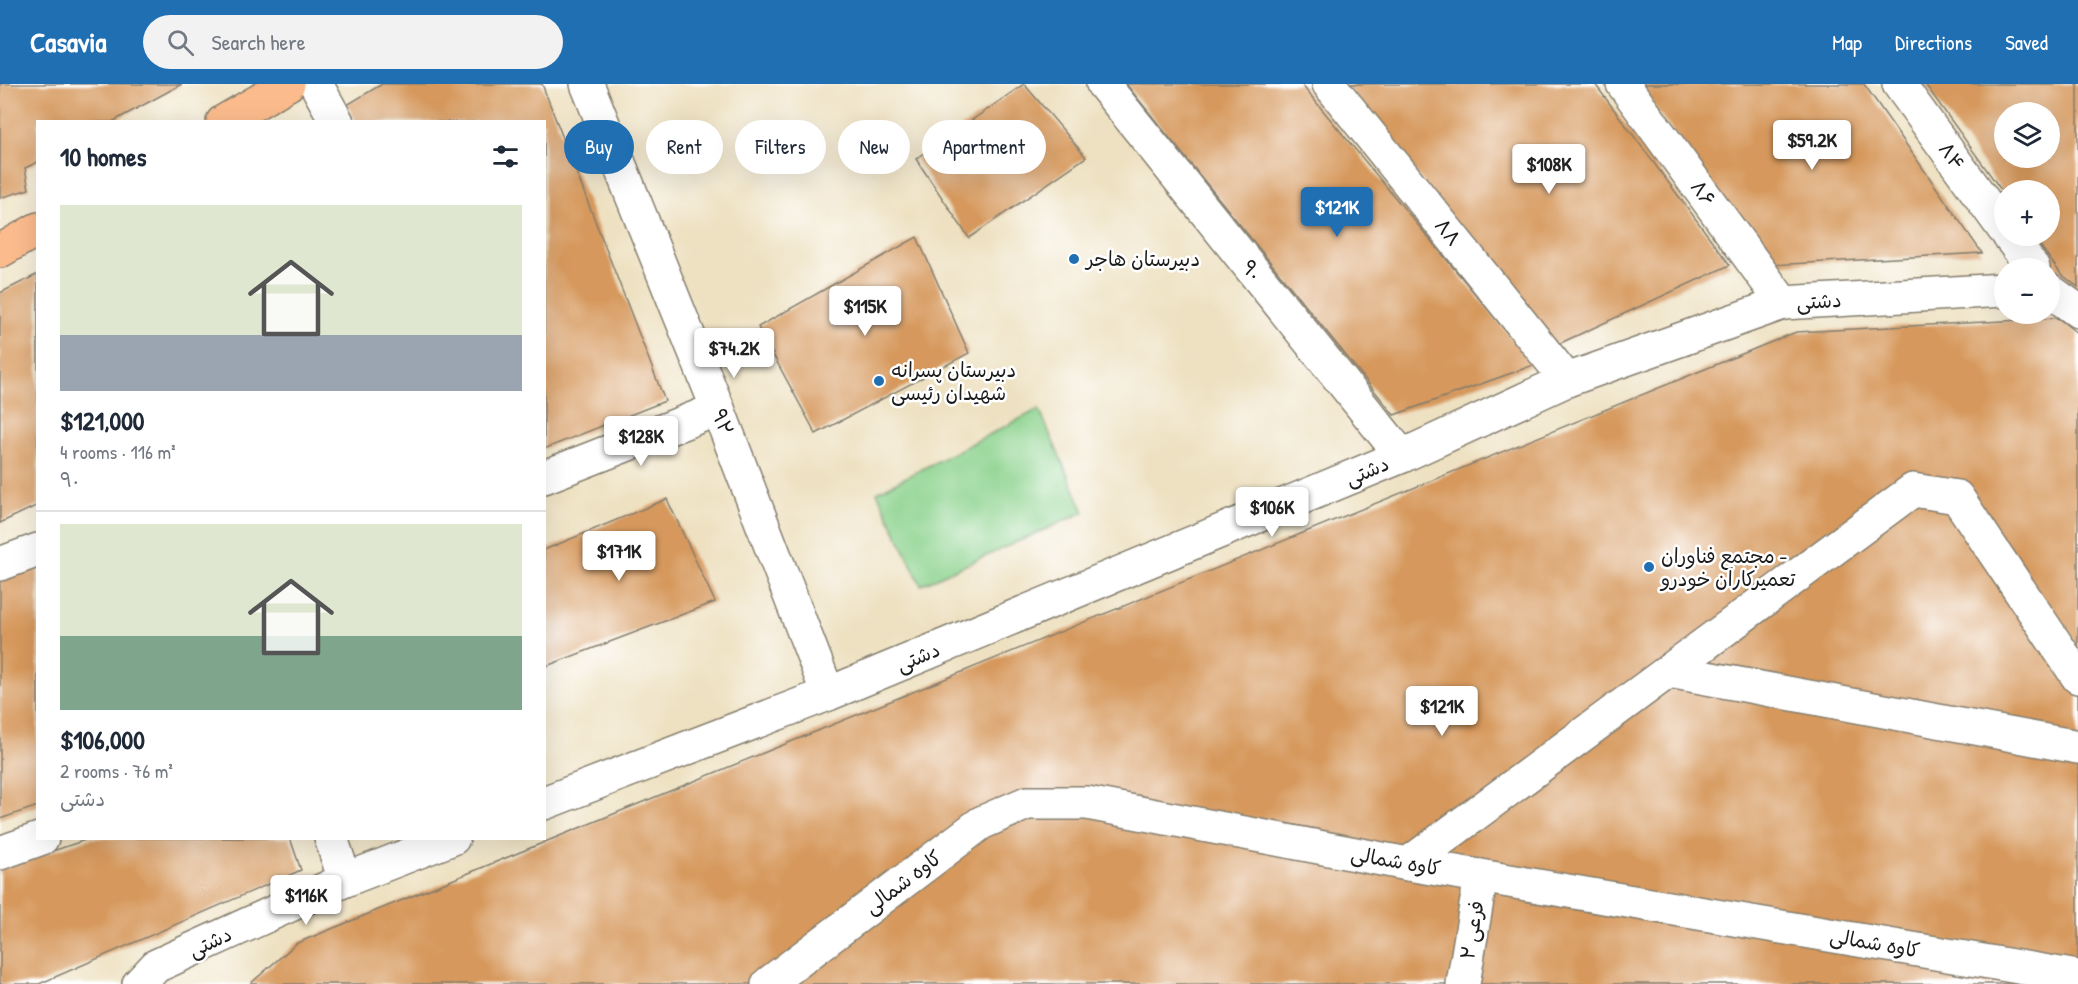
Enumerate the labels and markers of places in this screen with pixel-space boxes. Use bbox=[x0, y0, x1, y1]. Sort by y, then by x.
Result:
pin: $59.2K bbox=[1763, 120, 1861, 171]
pin: $108K bbox=[1507, 144, 1591, 195]
pin: $121K bbox=[1295, 187, 1379, 238]
place label: دبیرستان هاجر bbox=[1084, 245, 1200, 272]
marker: دبیرستان هاجر bbox=[1067, 252, 1081, 266]
pin: $115K bbox=[823, 286, 907, 337]
pin: $74.2K bbox=[685, 328, 783, 379]
place label: دبیرستان پسرانه شهیدان رئیسی bbox=[891, 356, 1016, 406]
marker: دبیرستان پسرانه شهیدان رئیسی bbox=[872, 374, 886, 388]
pin: $128K bbox=[599, 416, 683, 467]
pin: $106K bbox=[1230, 487, 1314, 538]
pin: $171K bbox=[577, 531, 661, 582]
place label: مجتمع فناوران - تعمیرکاران خودرو bbox=[1659, 542, 1796, 592]
marker: مجتمع فناوران - تعمیرکاران خودرو bbox=[1642, 560, 1656, 574]
pin: $121K bbox=[1400, 686, 1484, 737]
pin: $116K bbox=[264, 875, 348, 926]

